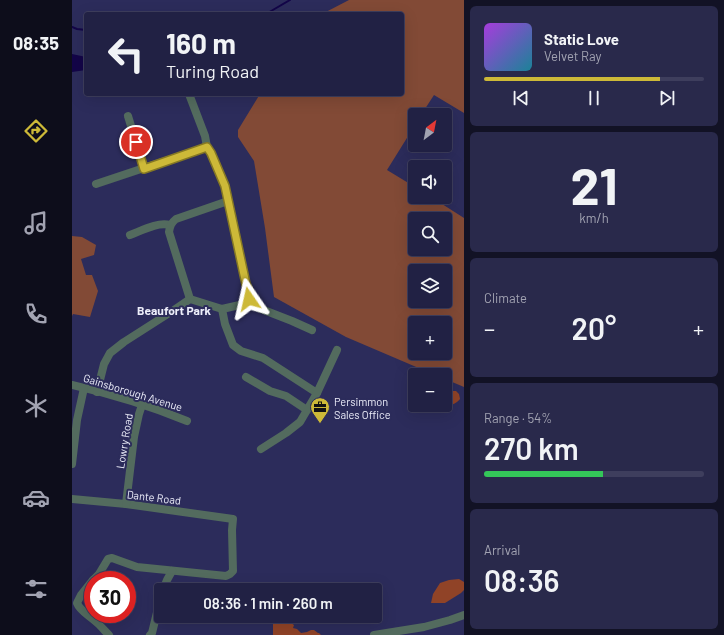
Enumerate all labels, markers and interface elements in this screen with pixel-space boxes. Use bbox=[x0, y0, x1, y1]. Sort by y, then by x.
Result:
text: 160 m bbox=[166, 26, 236, 60]
icon: left bbox=[100, 28, 152, 80]
text: Static Love bbox=[544, 30, 619, 48]
text: 08:35 bbox=[13, 32, 59, 54]
text: Velvet Ray bbox=[544, 48, 602, 64]
text: Turing Road bbox=[166, 60, 259, 82]
icon: previous bbox=[510, 87, 532, 109]
icon: pause bbox=[583, 87, 605, 109]
icon: next bbox=[656, 87, 678, 109]
north arrow bbox=[408, 108, 452, 152]
map controls bbox=[408, 108, 452, 412]
icon: directions bbox=[22, 117, 50, 145]
pin bbox=[119, 125, 153, 159]
icon: arrive bbox=[125, 131, 147, 153]
text: 21 bbox=[570, 153, 618, 215]
button: sound bbox=[408, 160, 452, 204]
icon: music bbox=[22, 209, 50, 237]
text: km/h bbox=[579, 210, 609, 226]
button: search bbox=[408, 212, 452, 256]
button: layers bbox=[408, 264, 452, 308]
position arrow bbox=[228, 278, 270, 320]
text: Climate bbox=[484, 290, 527, 306]
icon: phone bbox=[22, 300, 50, 328]
district label: Beaufort Park bbox=[137, 303, 211, 317]
text: 20° bbox=[572, 310, 616, 346]
text: − bbox=[484, 315, 495, 341]
text: + bbox=[693, 315, 704, 341]
button: + bbox=[408, 316, 452, 360]
button: − bbox=[408, 368, 452, 412]
street label: Gainsborough Avenue bbox=[82, 371, 184, 413]
icon: climate bbox=[22, 392, 50, 420]
place label: Persimmon Sales Office bbox=[334, 395, 391, 421]
office icon: Persimmon Sales Office bbox=[309, 396, 331, 424]
text: Range · 54% bbox=[484, 410, 552, 426]
street label: Lowry Road bbox=[113, 412, 135, 470]
text: 270 km bbox=[484, 430, 579, 466]
icon: car bbox=[22, 484, 50, 512]
street label: Dante Road bbox=[126, 487, 182, 507]
text: Arrival bbox=[484, 542, 520, 558]
text: 08:36 bbox=[484, 562, 559, 598]
speed limit sign: 30 bbox=[84, 571, 136, 623]
icon: filters bbox=[22, 575, 50, 603]
text: 08:36 · 1 min · 260 m bbox=[203, 594, 333, 612]

